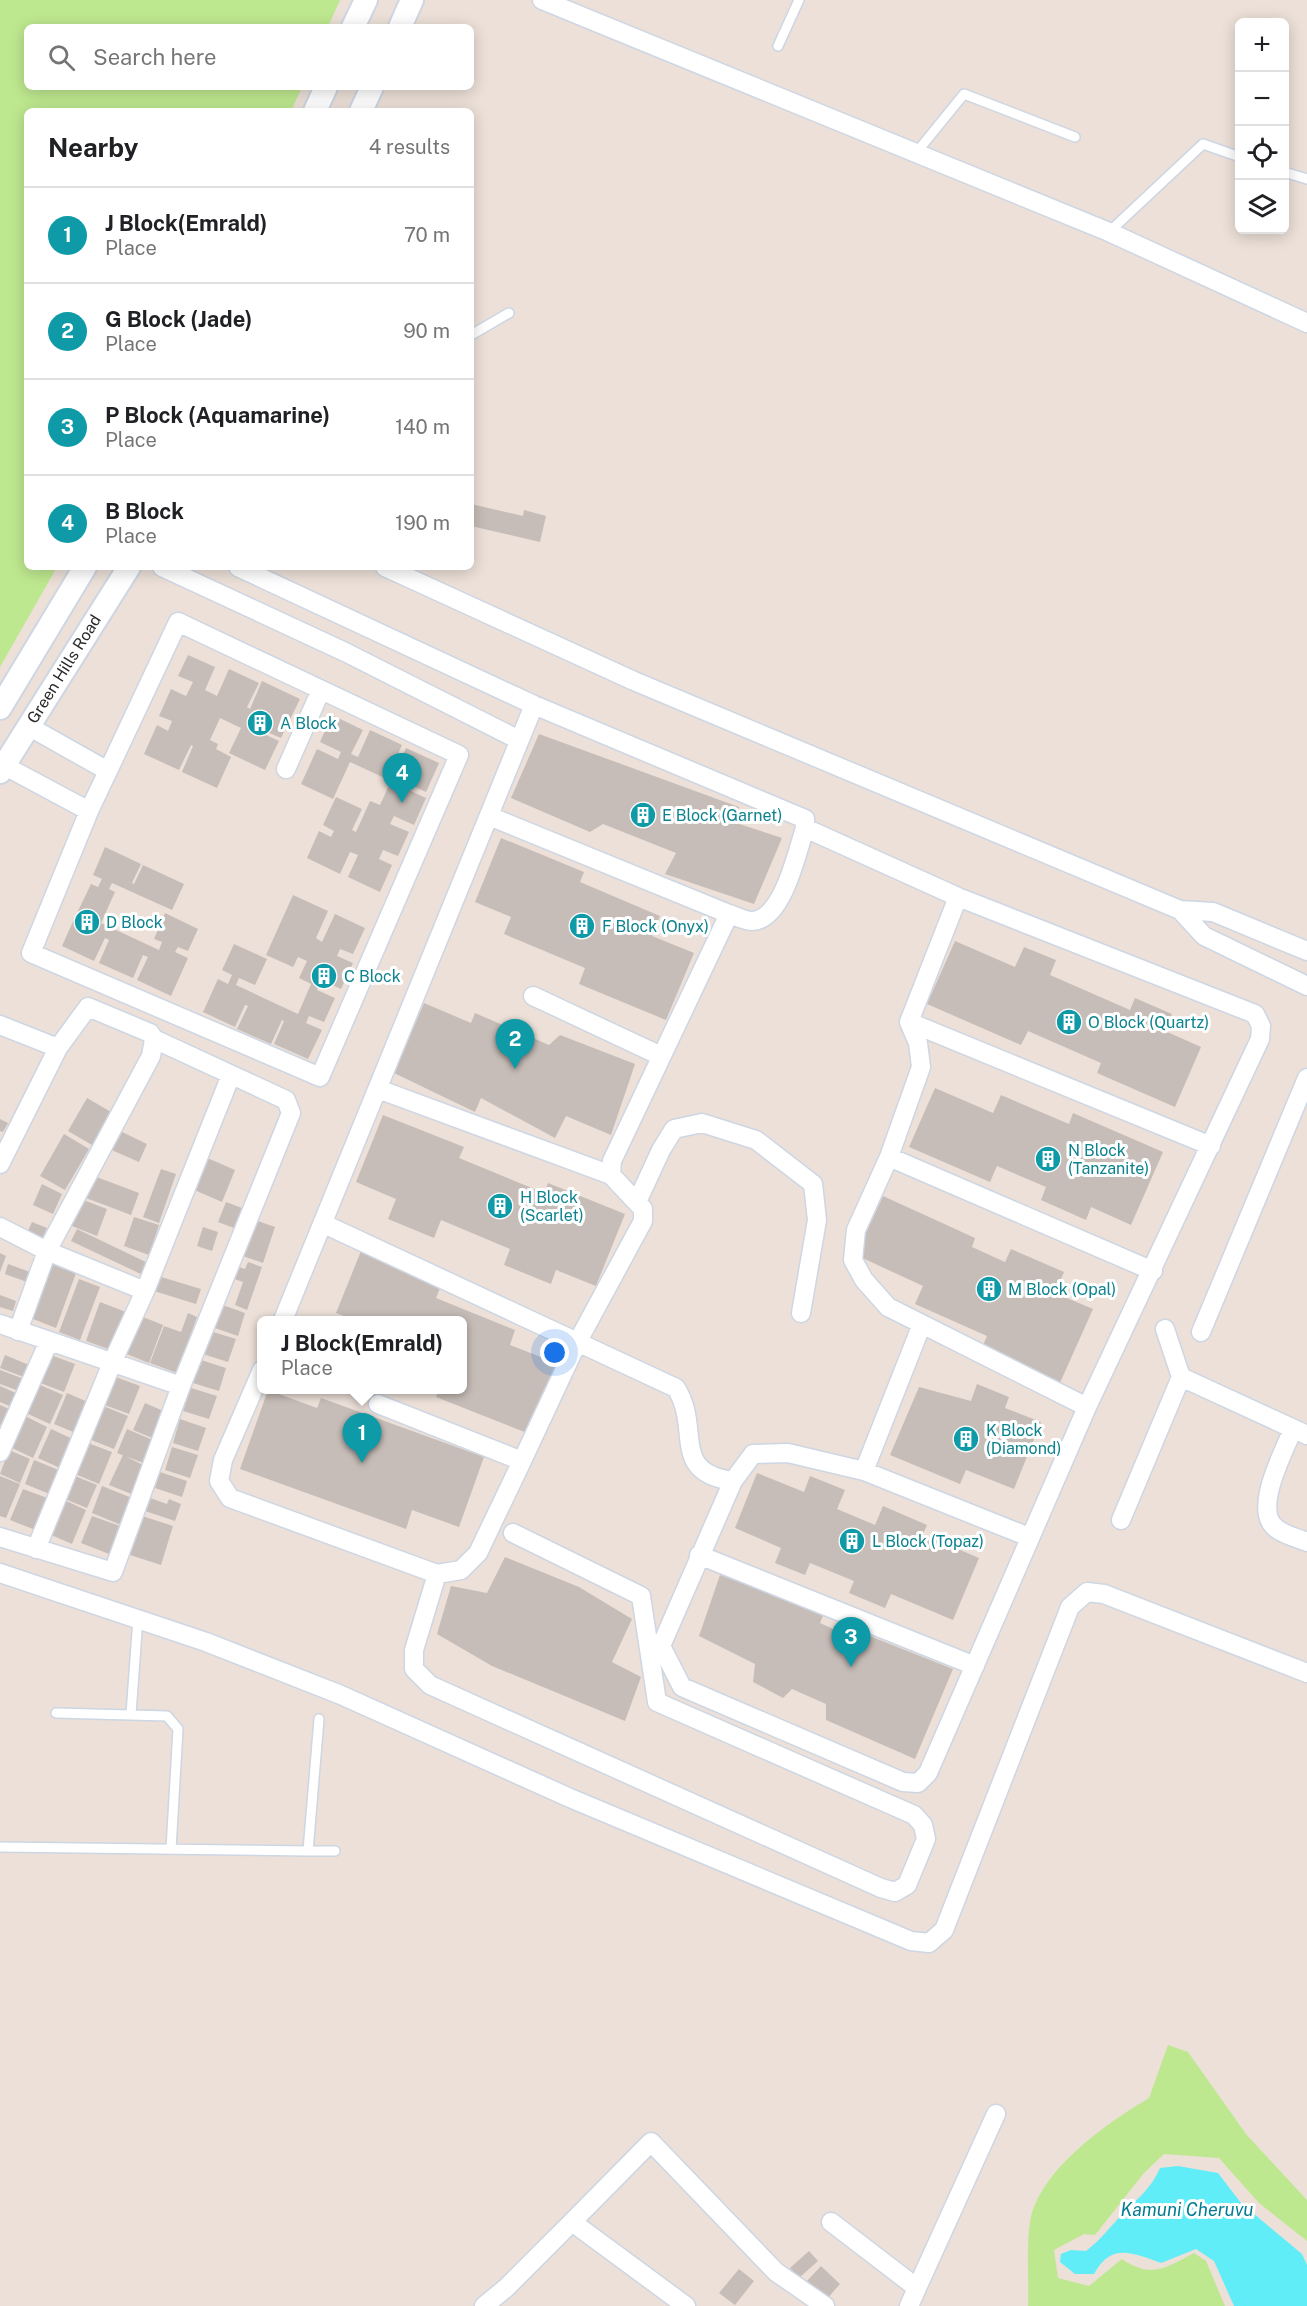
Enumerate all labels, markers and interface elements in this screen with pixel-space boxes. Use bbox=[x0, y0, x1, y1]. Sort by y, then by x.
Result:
map controls bbox=[1235, 18, 1289, 234]
button: + bbox=[1235, 18, 1289, 72]
search box bbox=[24, 24, 474, 90]
icon: search bbox=[45, 41, 78, 74]
text: Search here bbox=[93, 44, 217, 70]
button: − bbox=[1235, 72, 1289, 126]
button: locate bbox=[1235, 126, 1289, 180]
text: Nearby bbox=[48, 132, 138, 163]
text: 4 results bbox=[369, 135, 450, 159]
button: layers bbox=[1235, 180, 1289, 234]
text: J Block(Emrald) bbox=[105, 210, 267, 236]
text: 1 bbox=[63, 223, 72, 247]
text: 70 m bbox=[404, 223, 450, 247]
text: Place bbox=[105, 236, 157, 260]
text: G Block (Jade) bbox=[105, 306, 253, 332]
text: 2 bbox=[61, 319, 74, 343]
text: 90 m bbox=[403, 319, 450, 343]
text: Place bbox=[105, 332, 157, 356]
text: P Block (Aquamarine) bbox=[105, 402, 330, 428]
text: 3 bbox=[61, 415, 74, 439]
text: 140 m bbox=[395, 415, 450, 439]
text: Place bbox=[105, 428, 157, 452]
text: B Block bbox=[105, 498, 184, 524]
text: 4 bbox=[61, 511, 74, 535]
text: 190 m bbox=[395, 511, 450, 535]
text: Place bbox=[105, 524, 157, 548]
street label: Green Hills Road bbox=[23, 611, 105, 727]
building icon: A Block bbox=[245, 708, 275, 738]
place label: A Block bbox=[280, 714, 337, 733]
pin: 4 bbox=[382, 754, 422, 803]
building icon: E Block (Garnet) bbox=[628, 800, 658, 830]
place label: E Block (Garnet) bbox=[662, 806, 782, 825]
building icon: D Block bbox=[72, 907, 102, 937]
building icon: F Block (Onyx) bbox=[567, 911, 597, 941]
place label: D Block bbox=[106, 913, 163, 932]
place label: F Block (Onyx) bbox=[602, 917, 709, 936]
building icon: C Block bbox=[309, 961, 339, 991]
place label: C Block bbox=[344, 967, 401, 986]
building icon: O Block (Quartz) bbox=[1054, 1007, 1084, 1037]
place label: O Block (Quartz) bbox=[1088, 1013, 1209, 1032]
pin: 2 bbox=[496, 1020, 534, 1069]
place label: N Block (Tanzanite) bbox=[1068, 1141, 1149, 1178]
building icon: N Block (Tanzanite) bbox=[1033, 1144, 1063, 1174]
place label: H Block (Scarlet) bbox=[520, 1188, 584, 1225]
building icon: H Block (Scarlet) bbox=[485, 1191, 515, 1221]
building icon: M Block (Opal) bbox=[974, 1274, 1004, 1304]
place label: M Block (Opal) bbox=[1008, 1280, 1116, 1299]
popup bbox=[257, 1316, 467, 1394]
text: J Block(Emrald) bbox=[281, 1330, 443, 1356]
your location bbox=[540, 1338, 569, 1367]
text: Place bbox=[281, 1356, 333, 1380]
pin: 1 bbox=[342, 1414, 382, 1463]
place label: K Block (Diamond) bbox=[986, 1421, 1061, 1458]
building icon: K Block (Diamond) bbox=[951, 1424, 981, 1454]
building icon: L Block (Topaz) bbox=[837, 1526, 867, 1556]
place label: L Block (Topaz) bbox=[872, 1532, 984, 1551]
pin: 3 bbox=[832, 1618, 870, 1667]
water label: Kamuni Cheruvu bbox=[1121, 2199, 1253, 2220]

